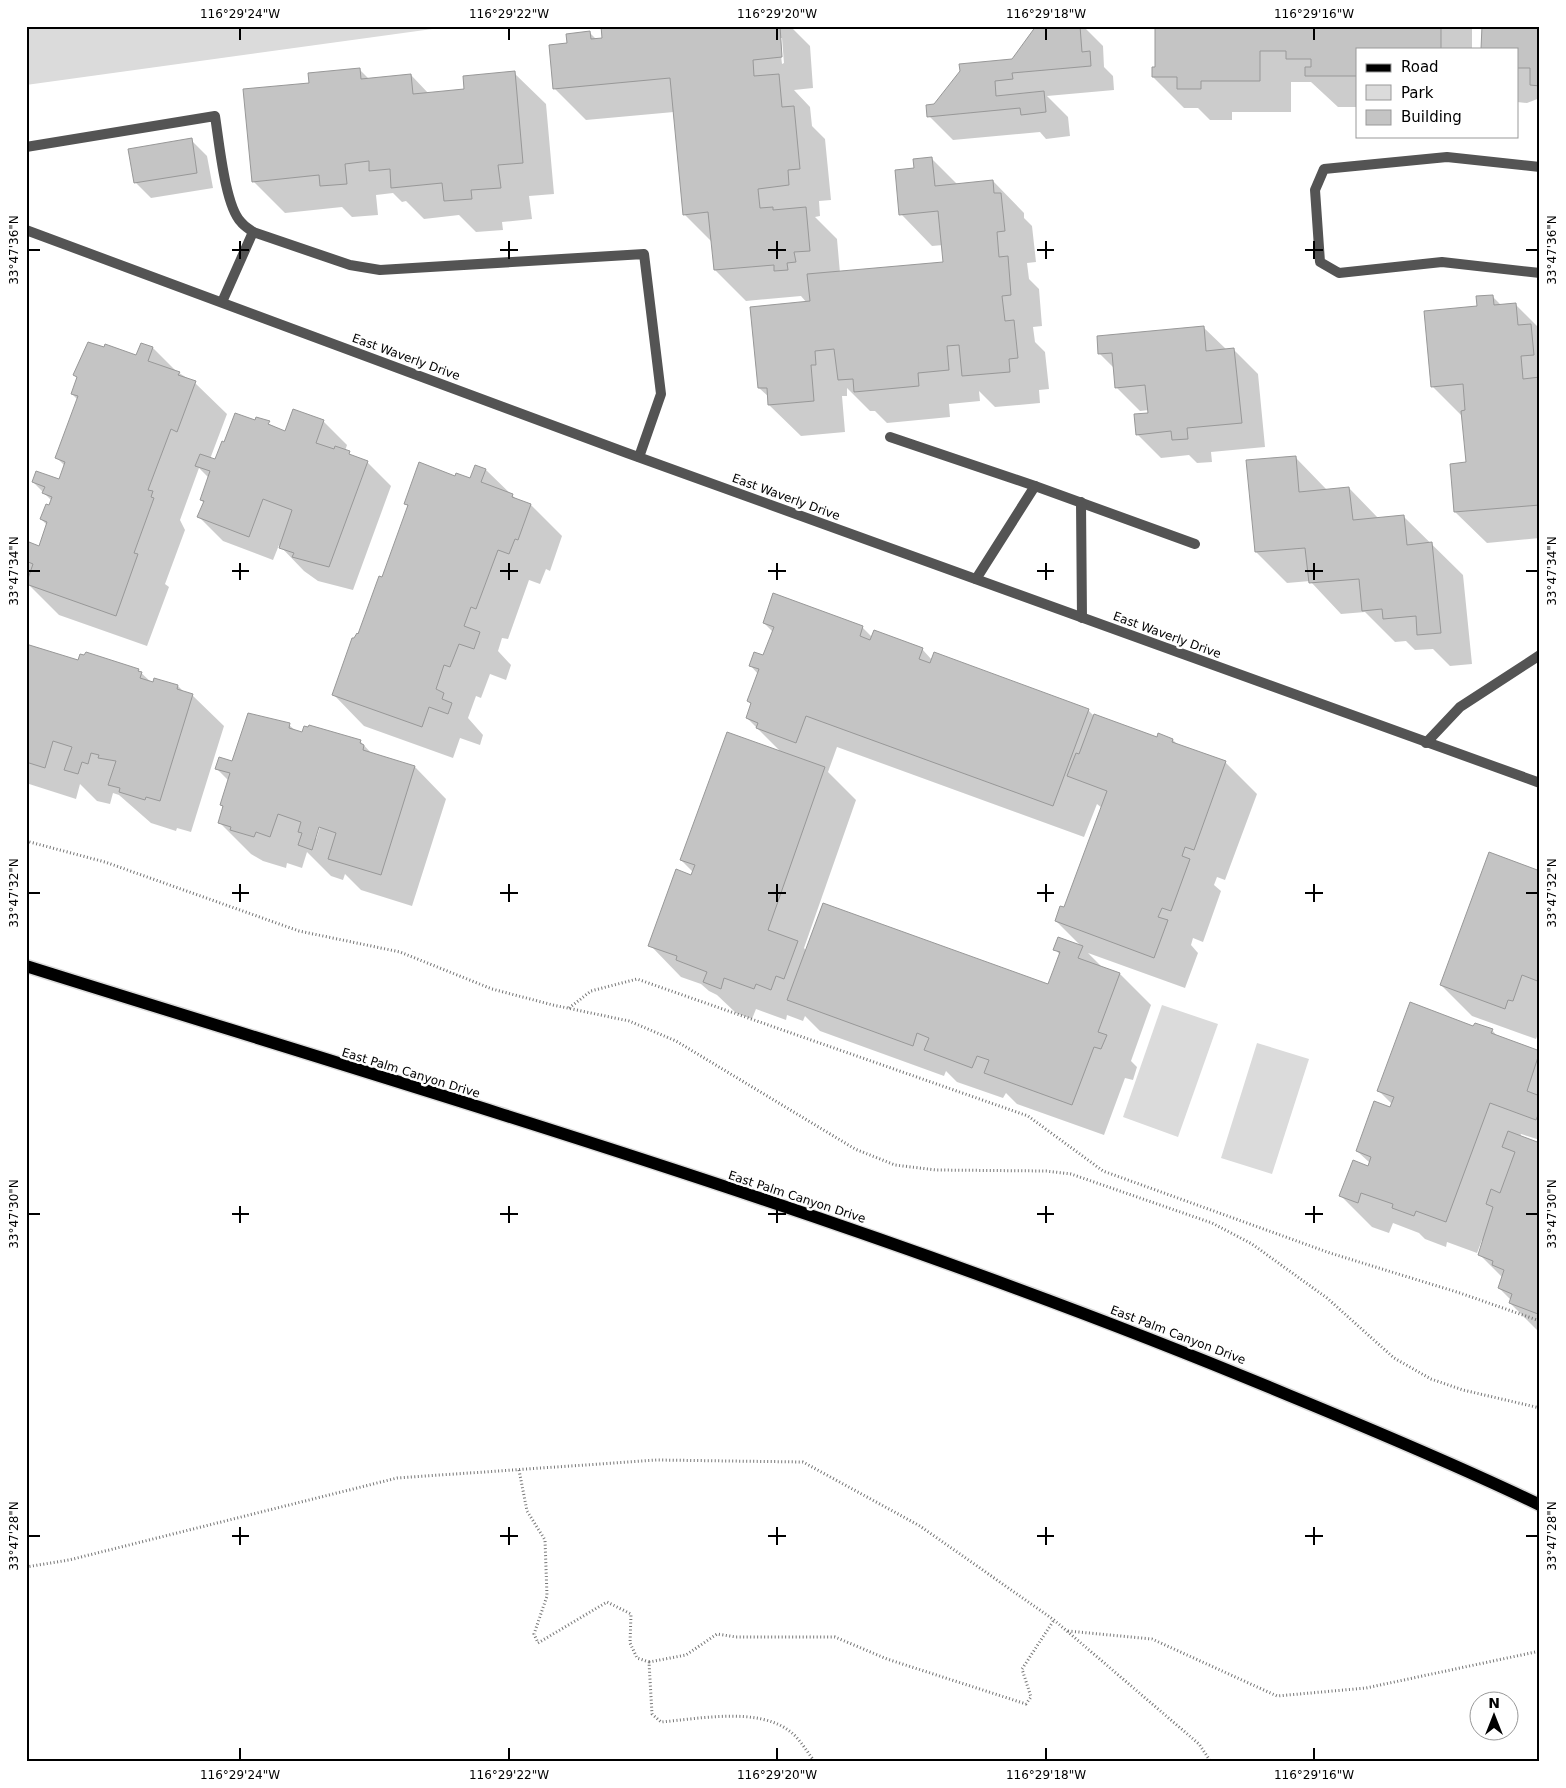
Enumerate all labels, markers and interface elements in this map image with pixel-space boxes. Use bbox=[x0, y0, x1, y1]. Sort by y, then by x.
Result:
text: 116°29'24"W bbox=[200, 7, 280, 21]
text: 116°29'22"W bbox=[469, 7, 549, 21]
text: 116°29'20"W bbox=[737, 7, 817, 21]
text: 116°29'18"W bbox=[1006, 7, 1086, 21]
text: 116°29'16"W bbox=[1274, 7, 1354, 21]
legend bbox=[1356, 48, 1518, 138]
text: Road bbox=[1401, 58, 1439, 76]
text: Park bbox=[1401, 84, 1434, 102]
text: Building bbox=[1401, 108, 1462, 126]
text: 33°47'36"N bbox=[7, 215, 21, 285]
text: 33°47'36"N bbox=[1545, 215, 1559, 285]
street label: East Waverly Drive bbox=[350, 331, 462, 383]
street label: East Waverly Drive bbox=[730, 471, 842, 523]
text: 33°47'34"N bbox=[7, 536, 21, 606]
text: 33°47'34"N bbox=[1545, 536, 1559, 606]
street label: East Waverly Drive bbox=[1111, 609, 1223, 661]
text: 33°47'32"N bbox=[7, 858, 21, 928]
text: 33°47'32"N bbox=[1545, 858, 1559, 928]
street label: East Palm Canyon Drive bbox=[340, 1045, 482, 1101]
street label: East Palm Canyon Drive bbox=[726, 1168, 868, 1226]
text: 33°47'30"N bbox=[7, 1179, 21, 1249]
text: 33°47'30"N bbox=[1545, 1179, 1559, 1249]
street label: East Palm Canyon Drive bbox=[1108, 1303, 1248, 1367]
text: 33°47'28"N bbox=[7, 1501, 21, 1571]
text: 33°47'28"N bbox=[1545, 1501, 1559, 1571]
north arrow bbox=[1468, 1690, 1518, 1740]
text: N bbox=[1488, 1695, 1500, 1711]
text: 116°29'24"W bbox=[200, 1768, 280, 1782]
text: 116°29'22"W bbox=[469, 1768, 549, 1782]
text: 116°29'20"W bbox=[737, 1768, 817, 1782]
text: 116°29'18"W bbox=[1006, 1768, 1086, 1782]
text: 116°29'16"W bbox=[1274, 1768, 1354, 1782]

